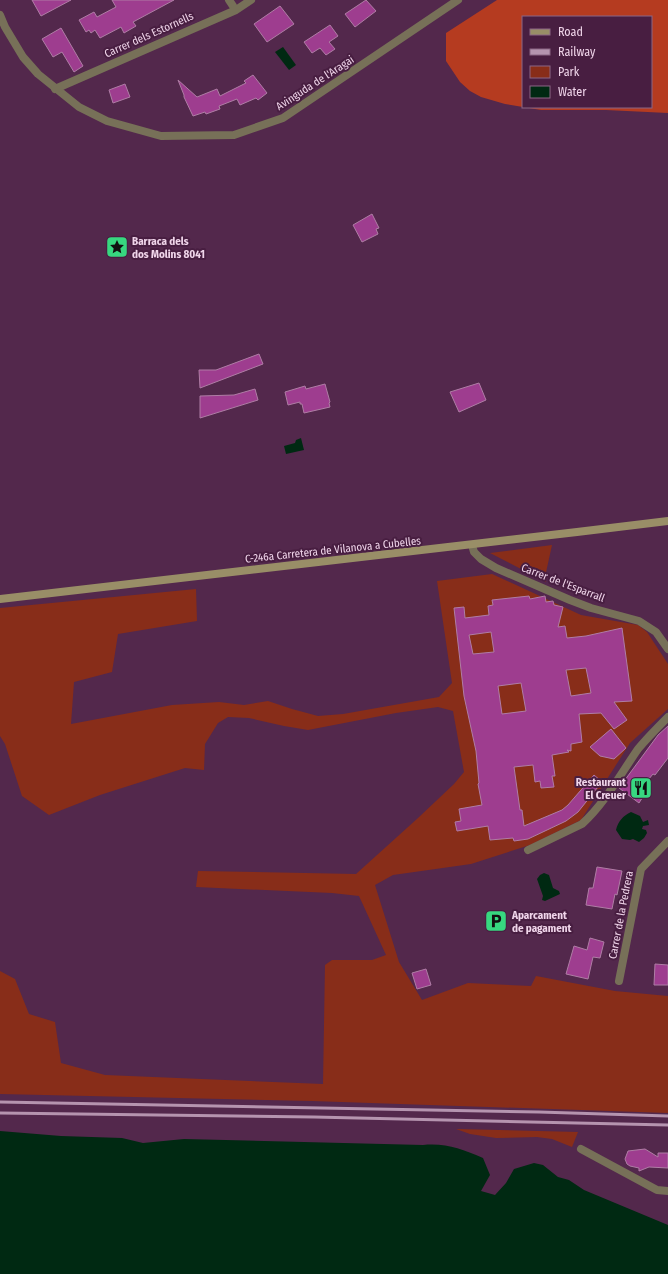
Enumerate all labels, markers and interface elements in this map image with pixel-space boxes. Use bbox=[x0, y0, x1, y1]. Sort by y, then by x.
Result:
street label: Carrer dels Estornells bbox=[102, 9, 196, 61]
legend bbox=[522, 16, 652, 108]
text: Road bbox=[558, 25, 583, 39]
text: Railway bbox=[558, 45, 596, 59]
street label: Avinguda de l'Aragai bbox=[274, 53, 357, 113]
text: Park bbox=[558, 65, 580, 79]
text: Water bbox=[558, 85, 587, 99]
place icon: Barraca dels dos Molins 8041 bbox=[104, 234, 130, 260]
place label: Barraca dels dos Molins 8041 bbox=[132, 235, 205, 261]
street label: C-246a Carretera de Vilanova a Cubelles bbox=[244, 534, 422, 566]
street label: Carrer de l'Esparrall bbox=[519, 561, 607, 605]
restaurant icon: Restaurant El Creuer bbox=[628, 775, 654, 801]
place label: Restaurant El Creuer bbox=[576, 776, 627, 802]
street label: Carrer de la Pedrera bbox=[606, 870, 636, 960]
parking icon: Aparcament de pagament bbox=[483, 908, 509, 934]
place label: Aparcament de pagament bbox=[511, 909, 572, 935]

